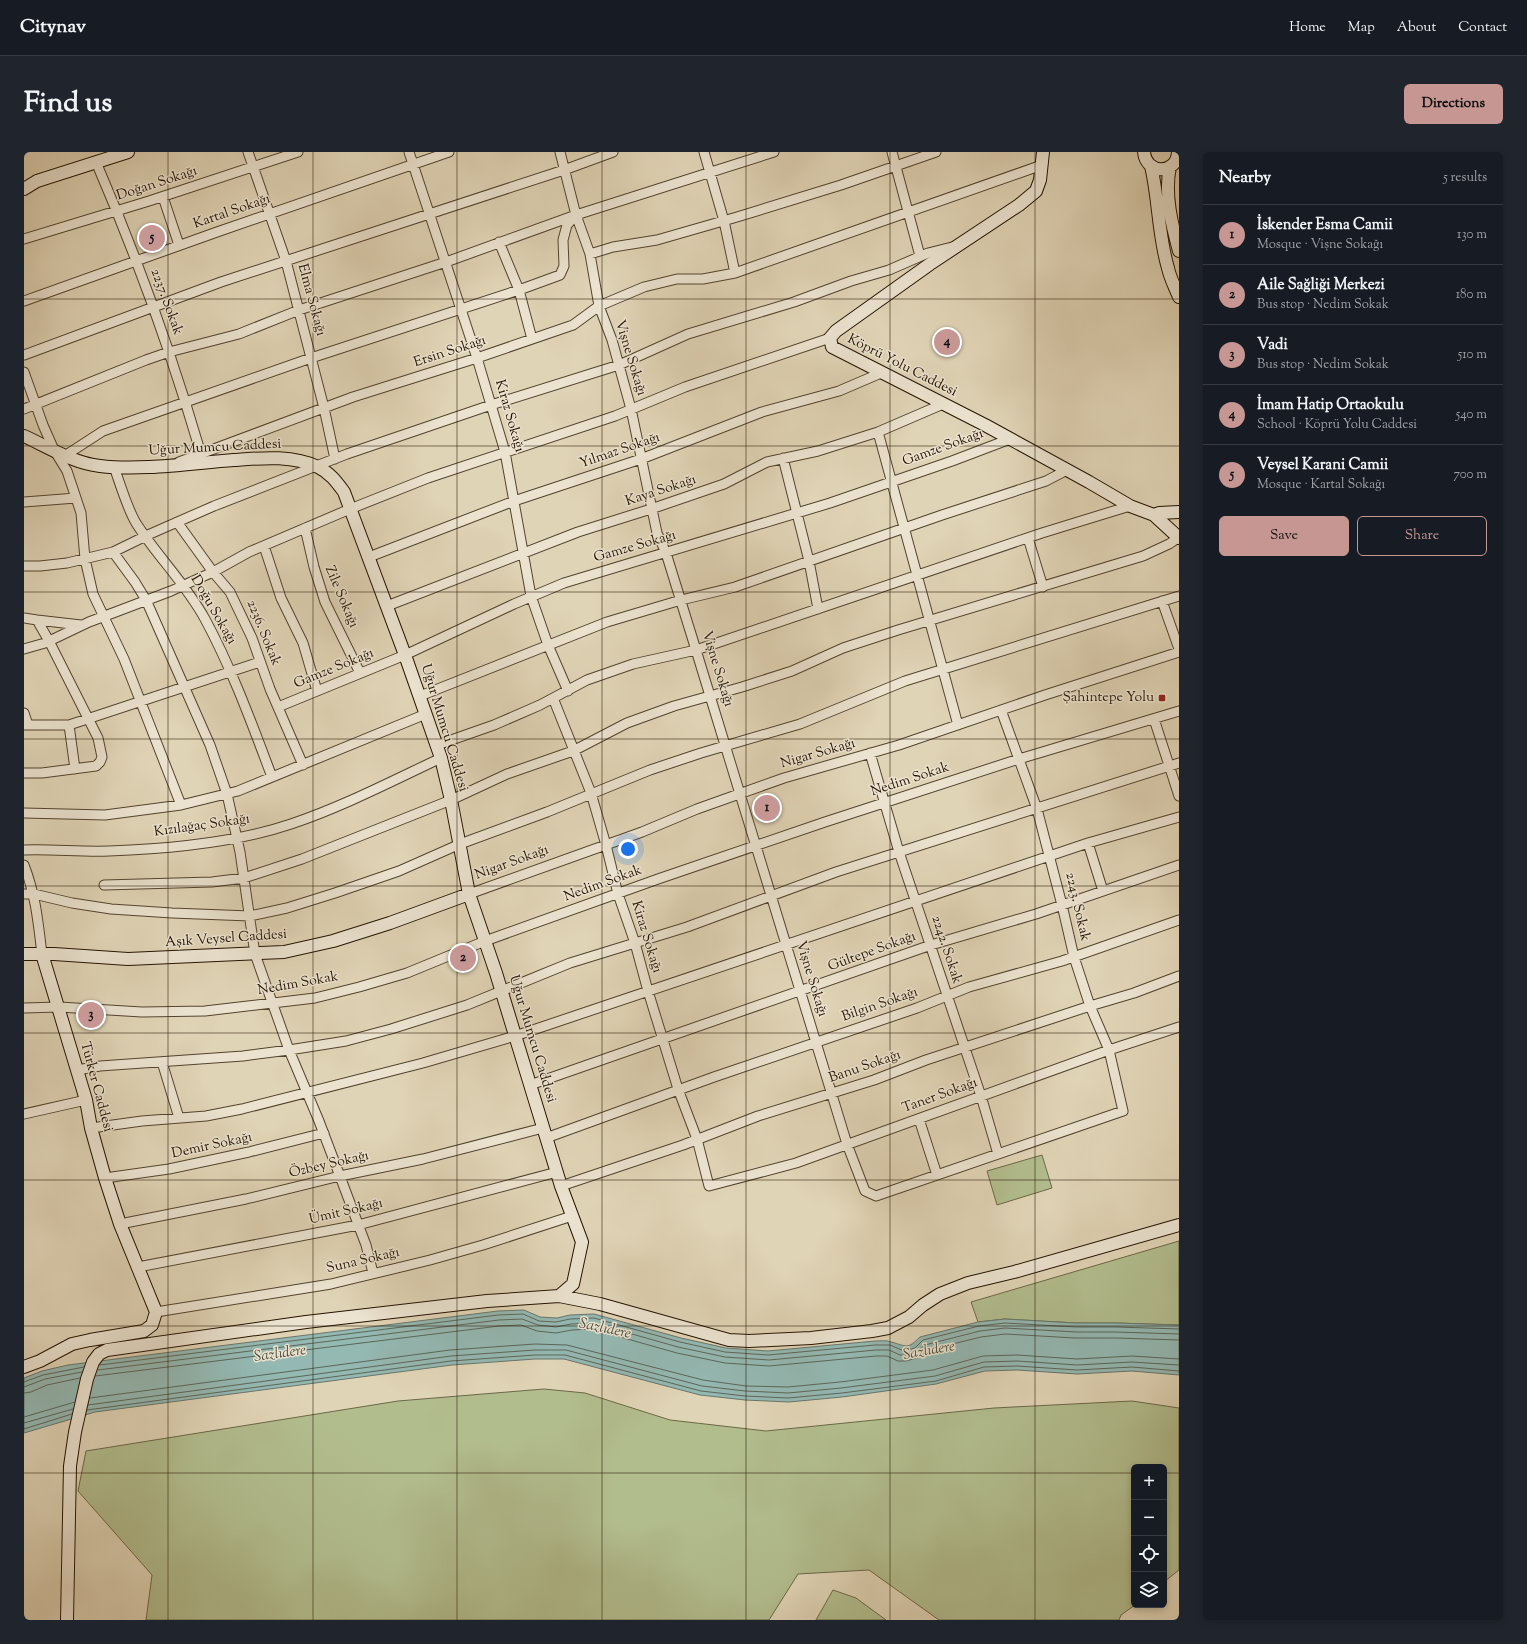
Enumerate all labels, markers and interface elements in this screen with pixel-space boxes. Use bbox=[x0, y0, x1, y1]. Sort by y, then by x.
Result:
text: Citynav bbox=[20, 14, 86, 41]
text: Home bbox=[1289, 18, 1326, 38]
text: Map bbox=[1348, 18, 1375, 38]
text: About bbox=[1397, 18, 1436, 38]
text: Contact bbox=[1458, 18, 1507, 38]
text: Find us bbox=[24, 84, 112, 124]
button: Directions bbox=[1404, 84, 1503, 124]
street label: Doğan Sokağı bbox=[114, 162, 200, 206]
text: Nearby bbox=[1219, 166, 1271, 190]
text: 5 results bbox=[1443, 169, 1487, 187]
street label: Kartal Sokağı bbox=[191, 189, 273, 235]
text: İskender Esma Camii bbox=[1257, 215, 1393, 236]
pin: 5 bbox=[139, 223, 165, 253]
text: 1 bbox=[1230, 226, 1234, 244]
text: 130 m bbox=[1457, 226, 1487, 244]
text: Mosque · Vişne Sokağı bbox=[1257, 236, 1383, 254]
street label: Elma Sokağı bbox=[292, 262, 330, 338]
street label: 2237. Sokak bbox=[145, 266, 187, 338]
text: Aile Sağliği Merkezi bbox=[1257, 275, 1385, 296]
text: 2 bbox=[1229, 286, 1235, 304]
text: 180 m bbox=[1456, 286, 1487, 304]
text: Bus stop · Nedim Sokak bbox=[1257, 296, 1389, 314]
street label: Vişne Sokağı bbox=[609, 318, 651, 398]
pin: 4 bbox=[934, 327, 960, 357]
street label: Köprü Yolu Caddesi bbox=[844, 330, 960, 402]
street label: Ersin Sokağı bbox=[411, 331, 489, 373]
text: Vadi bbox=[1257, 335, 1288, 356]
text: 3 bbox=[1229, 346, 1235, 364]
text: 510 m bbox=[1458, 346, 1487, 364]
text: Bus stop · Nedim Sokak bbox=[1257, 356, 1389, 374]
street label: Kiraz Sokağı bbox=[489, 377, 529, 455]
text: İmam Hatip Ortaokulu bbox=[1257, 395, 1404, 416]
text: 4 bbox=[1229, 406, 1235, 424]
text: 540 m bbox=[1456, 406, 1487, 424]
text: School · Köprü Yolu Caddesi bbox=[1257, 416, 1417, 434]
street label: Gamze Sokağı bbox=[900, 424, 986, 472]
street label: Yılmaz Sokağı bbox=[577, 428, 663, 474]
street label: Uğur Mumcu Caddesi bbox=[148, 435, 282, 461]
text: Veysel Karani Camii bbox=[1257, 455, 1388, 476]
text: 5 bbox=[1230, 466, 1234, 484]
text: 700 m bbox=[1453, 466, 1487, 484]
street label: Kaya Sokağı bbox=[623, 470, 699, 512]
text: Mosque · Kartal Sokağı bbox=[1257, 476, 1385, 494]
button: Save bbox=[1219, 516, 1349, 556]
button: Share bbox=[1357, 516, 1487, 556]
street label: Gamze Sokağı bbox=[591, 526, 679, 568]
street label: Zile Sokağı bbox=[319, 563, 363, 631]
street label: Doğu Sokağı bbox=[185, 572, 241, 648]
street label: 2236. Sokak bbox=[241, 597, 285, 669]
street label: Vişne Sokağı bbox=[696, 629, 738, 709]
street label: Gamze Sokağı bbox=[291, 644, 377, 694]
street label: Uğur Mumcu Caddesi bbox=[415, 662, 473, 794]
place label: Şahintepe Yolu bbox=[1062, 688, 1154, 708]
marker: Şahintepe Yolu bbox=[1157, 693, 1167, 703]
street label: Nigar Sokağı bbox=[778, 734, 858, 774]
street label: Nedim Sokak bbox=[868, 758, 952, 802]
pin: 1 bbox=[754, 793, 780, 823]
street label: Kızılağaç Sokağı bbox=[153, 809, 251, 843]
your location bbox=[618, 839, 638, 859]
street label: Nigar Sokağı bbox=[472, 840, 552, 886]
street label: Nedim Sokak bbox=[561, 861, 645, 907]
street label: 2243. Sokak bbox=[1059, 871, 1095, 944]
street label: Kiraz Sokağı bbox=[626, 898, 666, 976]
street label: 2242. Sokak bbox=[926, 913, 967, 987]
street label: Aşık Veysel Caddesi bbox=[164, 925, 288, 953]
street label: Gültepe Sokağı bbox=[825, 927, 919, 977]
street label: Vişne Sokağı bbox=[790, 939, 832, 1019]
pin: 2 bbox=[450, 943, 476, 973]
street label: Nedim Sokak bbox=[256, 967, 340, 1001]
street label: Uğur Mumcu Caddesi bbox=[503, 973, 561, 1105]
street label: Bilgin Sokağı bbox=[839, 983, 921, 1027]
pin: 3 bbox=[78, 1000, 104, 1030]
street label: Türker Caddesi bbox=[74, 1040, 118, 1134]
street label: Banu Sokağı bbox=[826, 1045, 904, 1089]
street label: Taner Sokağı bbox=[900, 1073, 980, 1119]
street label: Demir Sokağı bbox=[170, 1128, 254, 1164]
street label: Özbey Sokağı bbox=[287, 1145, 371, 1184]
street label: Ümit Sokağı bbox=[307, 1193, 385, 1230]
street label: Suna Sokağı bbox=[324, 1243, 402, 1279]
water label: Sazlıdere bbox=[577, 1313, 633, 1345]
water label: Sazlıdere bbox=[901, 1336, 957, 1366]
water label: Sazlıdere bbox=[253, 1340, 307, 1368]
map controls bbox=[1131, 1464, 1167, 1608]
button: + bbox=[1131, 1464, 1167, 1500]
button: − bbox=[1131, 1500, 1167, 1536]
button: locate bbox=[1131, 1536, 1167, 1572]
button: layers bbox=[1131, 1572, 1167, 1608]

